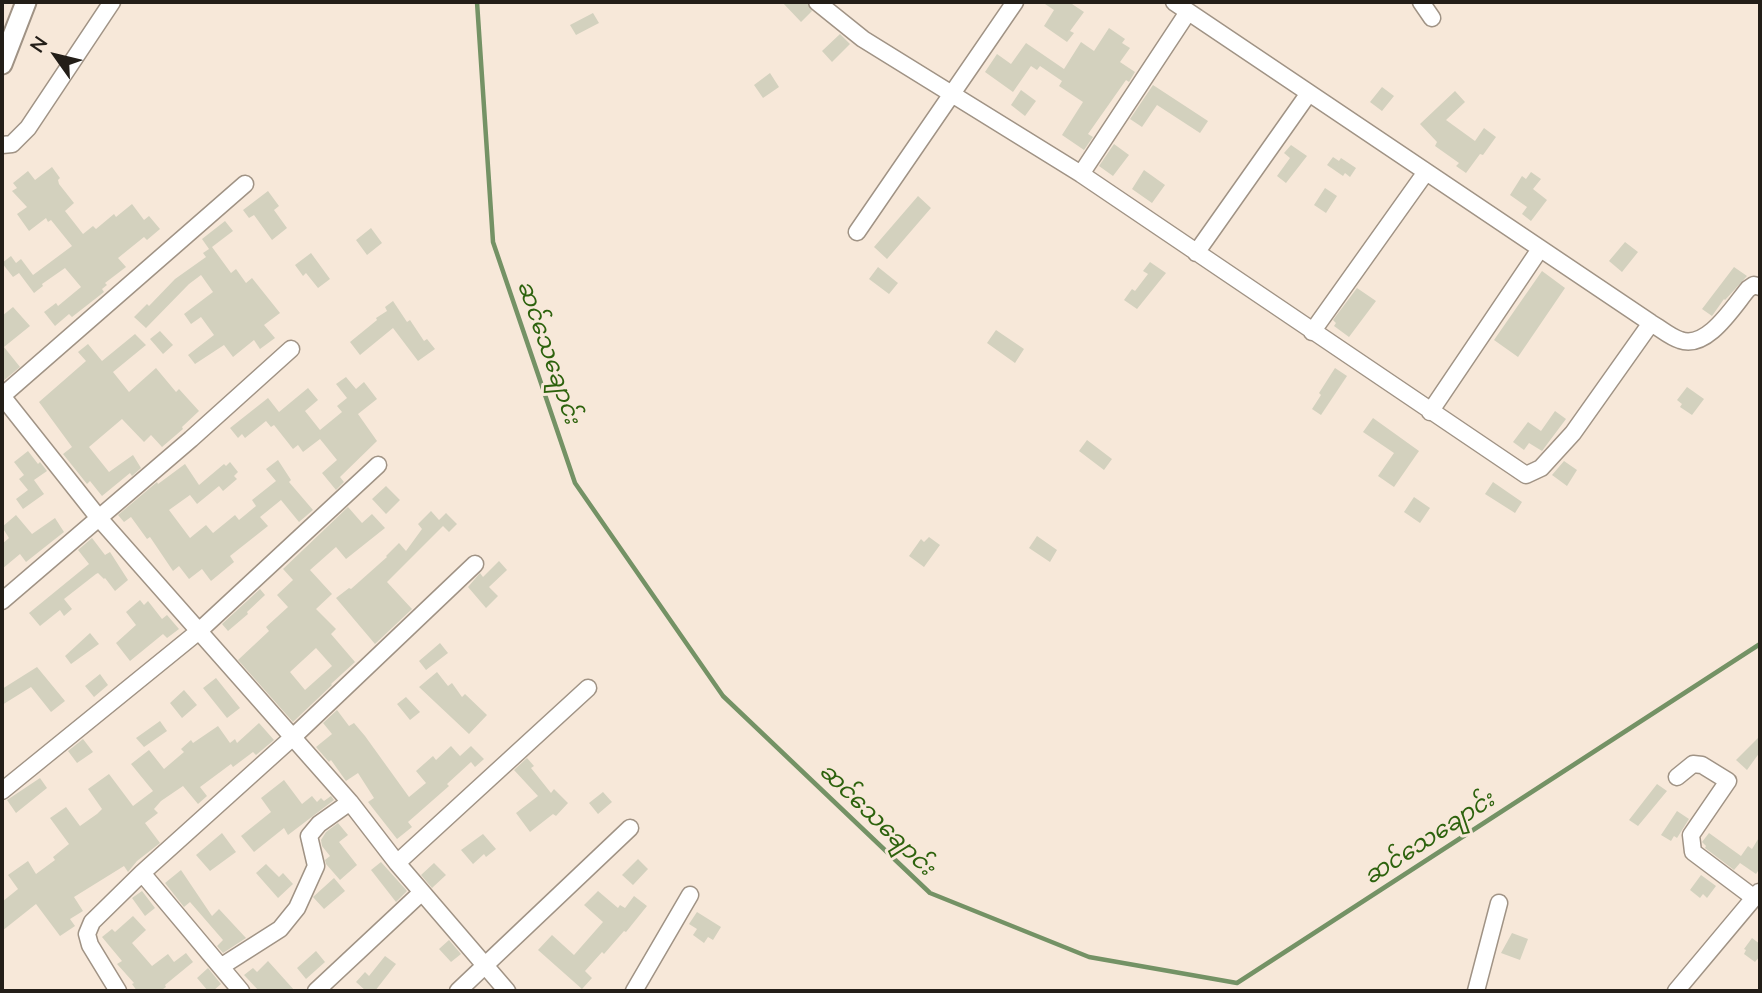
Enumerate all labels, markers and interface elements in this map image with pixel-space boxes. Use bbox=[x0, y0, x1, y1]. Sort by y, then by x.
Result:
north arrow bbox=[21, 21, 91, 91]
text: N bbox=[25, 31, 52, 56]
water label: ဆင်သေချောင်း bbox=[512, 277, 586, 427]
water label: ဆင်သေချောင်း bbox=[813, 757, 941, 881]
water label: ဆင်သေချောင်း bbox=[1359, 786, 1499, 890]

